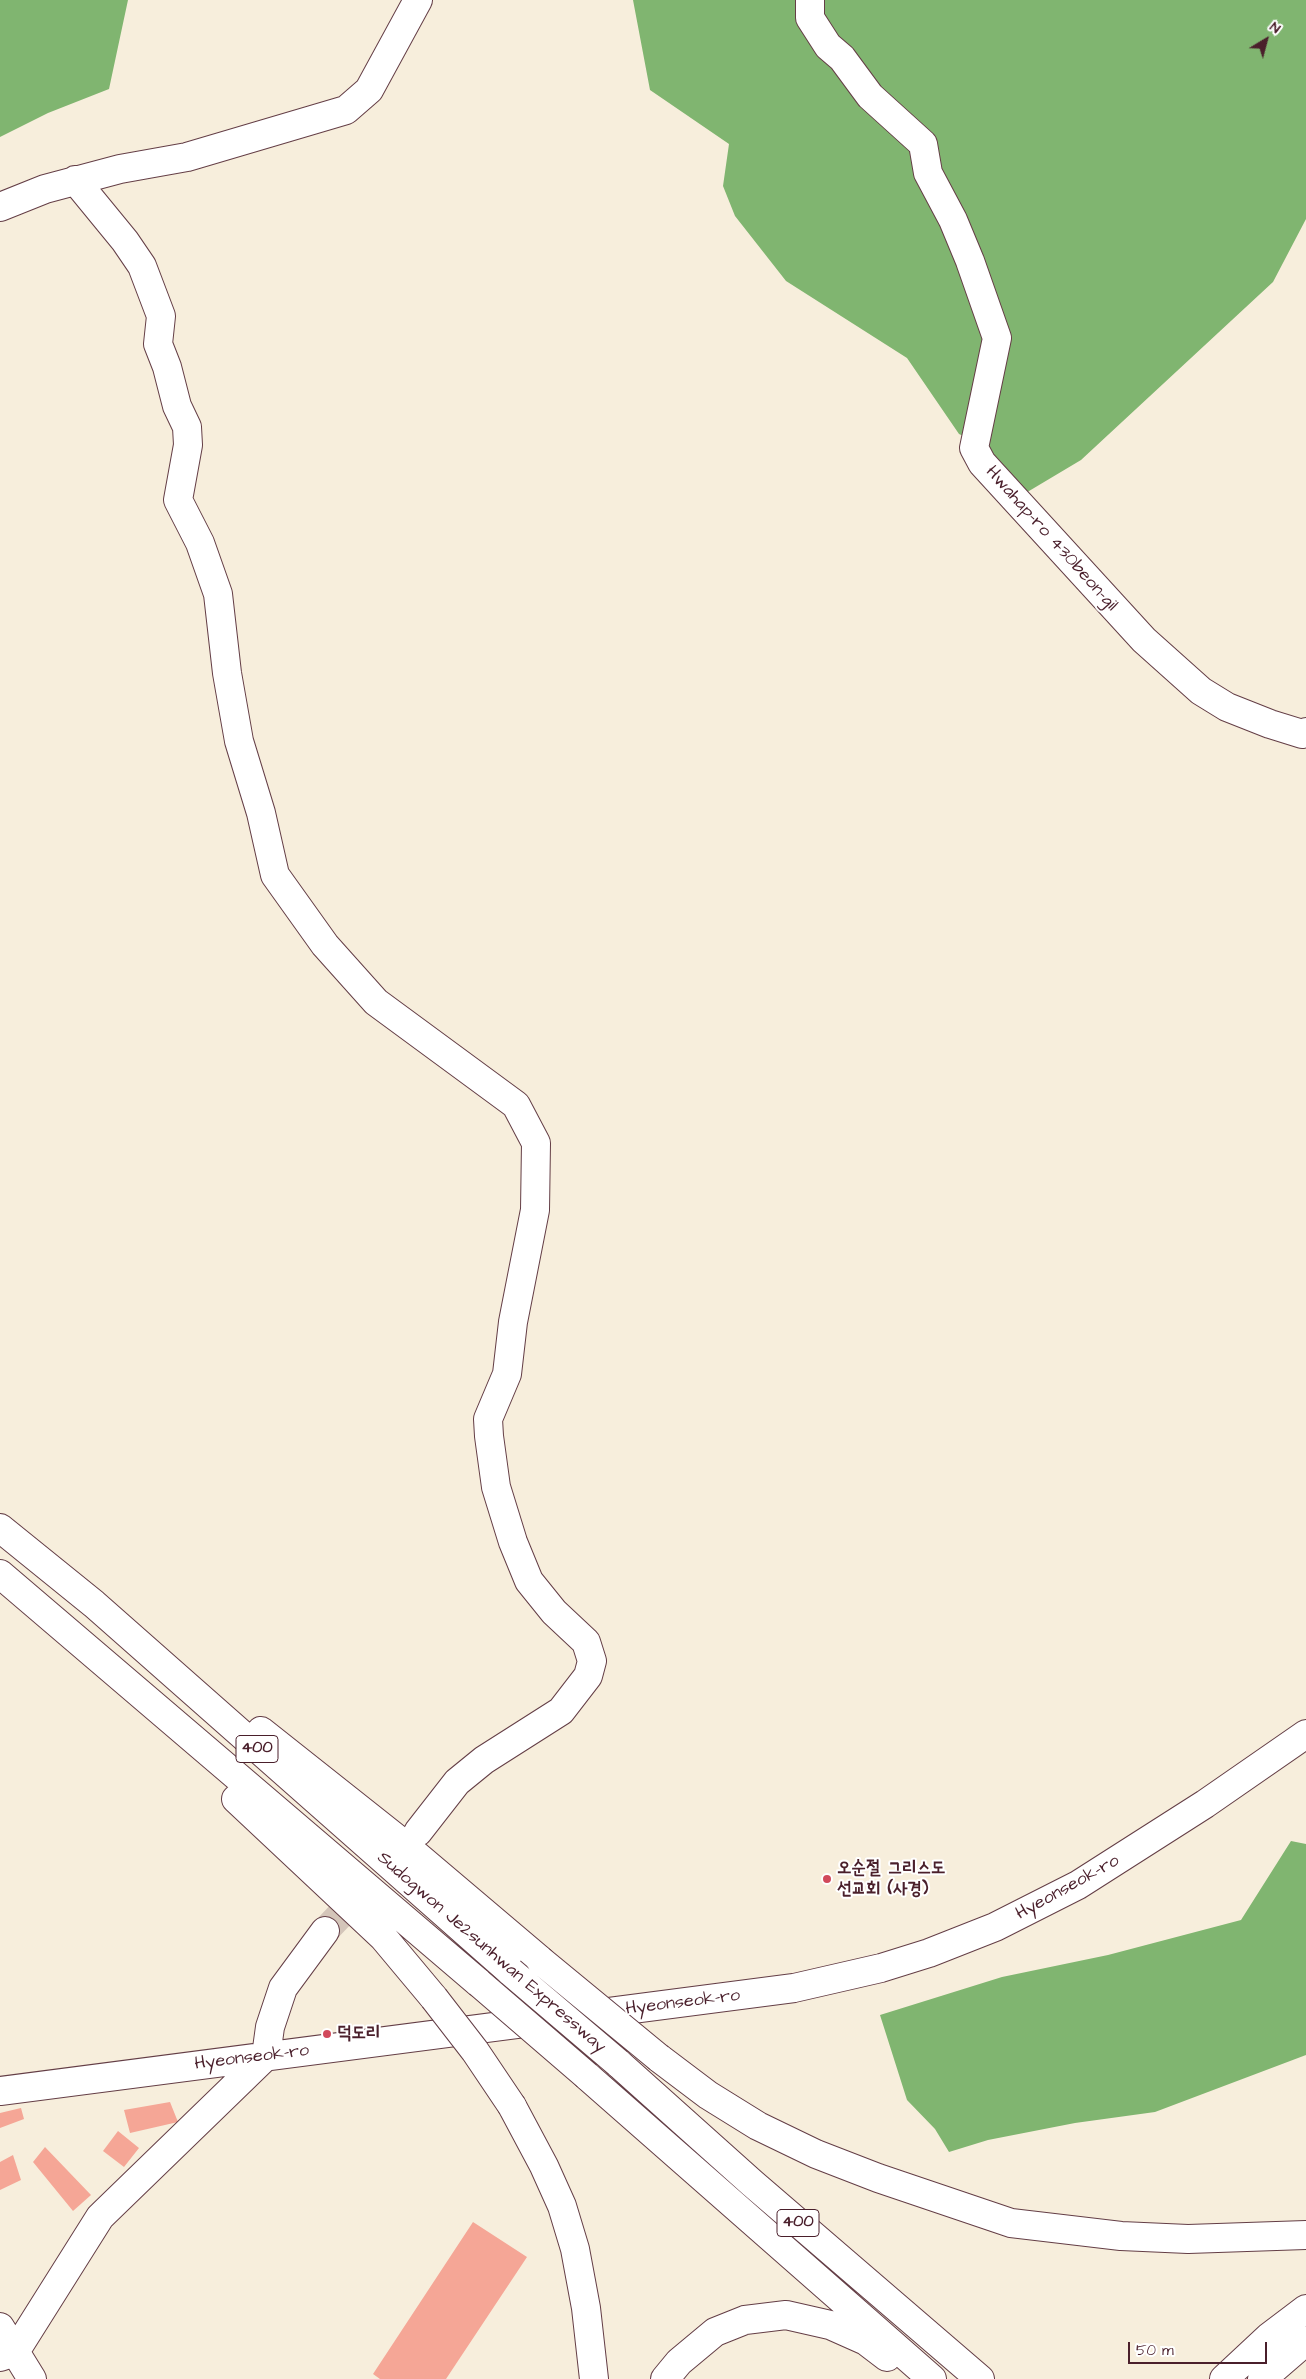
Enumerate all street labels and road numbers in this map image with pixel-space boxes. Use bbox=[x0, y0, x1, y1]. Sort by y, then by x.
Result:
street label: Hwahap-ro 430beon-gil bbox=[980, 462, 1122, 616]
road number: 400 bbox=[236, 1736, 278, 1762]
street label: Sudogwon Je2sunhwan Expressway bbox=[372, 1848, 610, 2058]
street label: Hyeonseok-ro bbox=[1012, 1851, 1124, 1925]
street label: Hyeonseok-ro bbox=[624, 1985, 742, 2021]
street label: Hyeonseok-ro bbox=[193, 2040, 311, 2076]
road number: 400 bbox=[777, 2210, 819, 2236]

